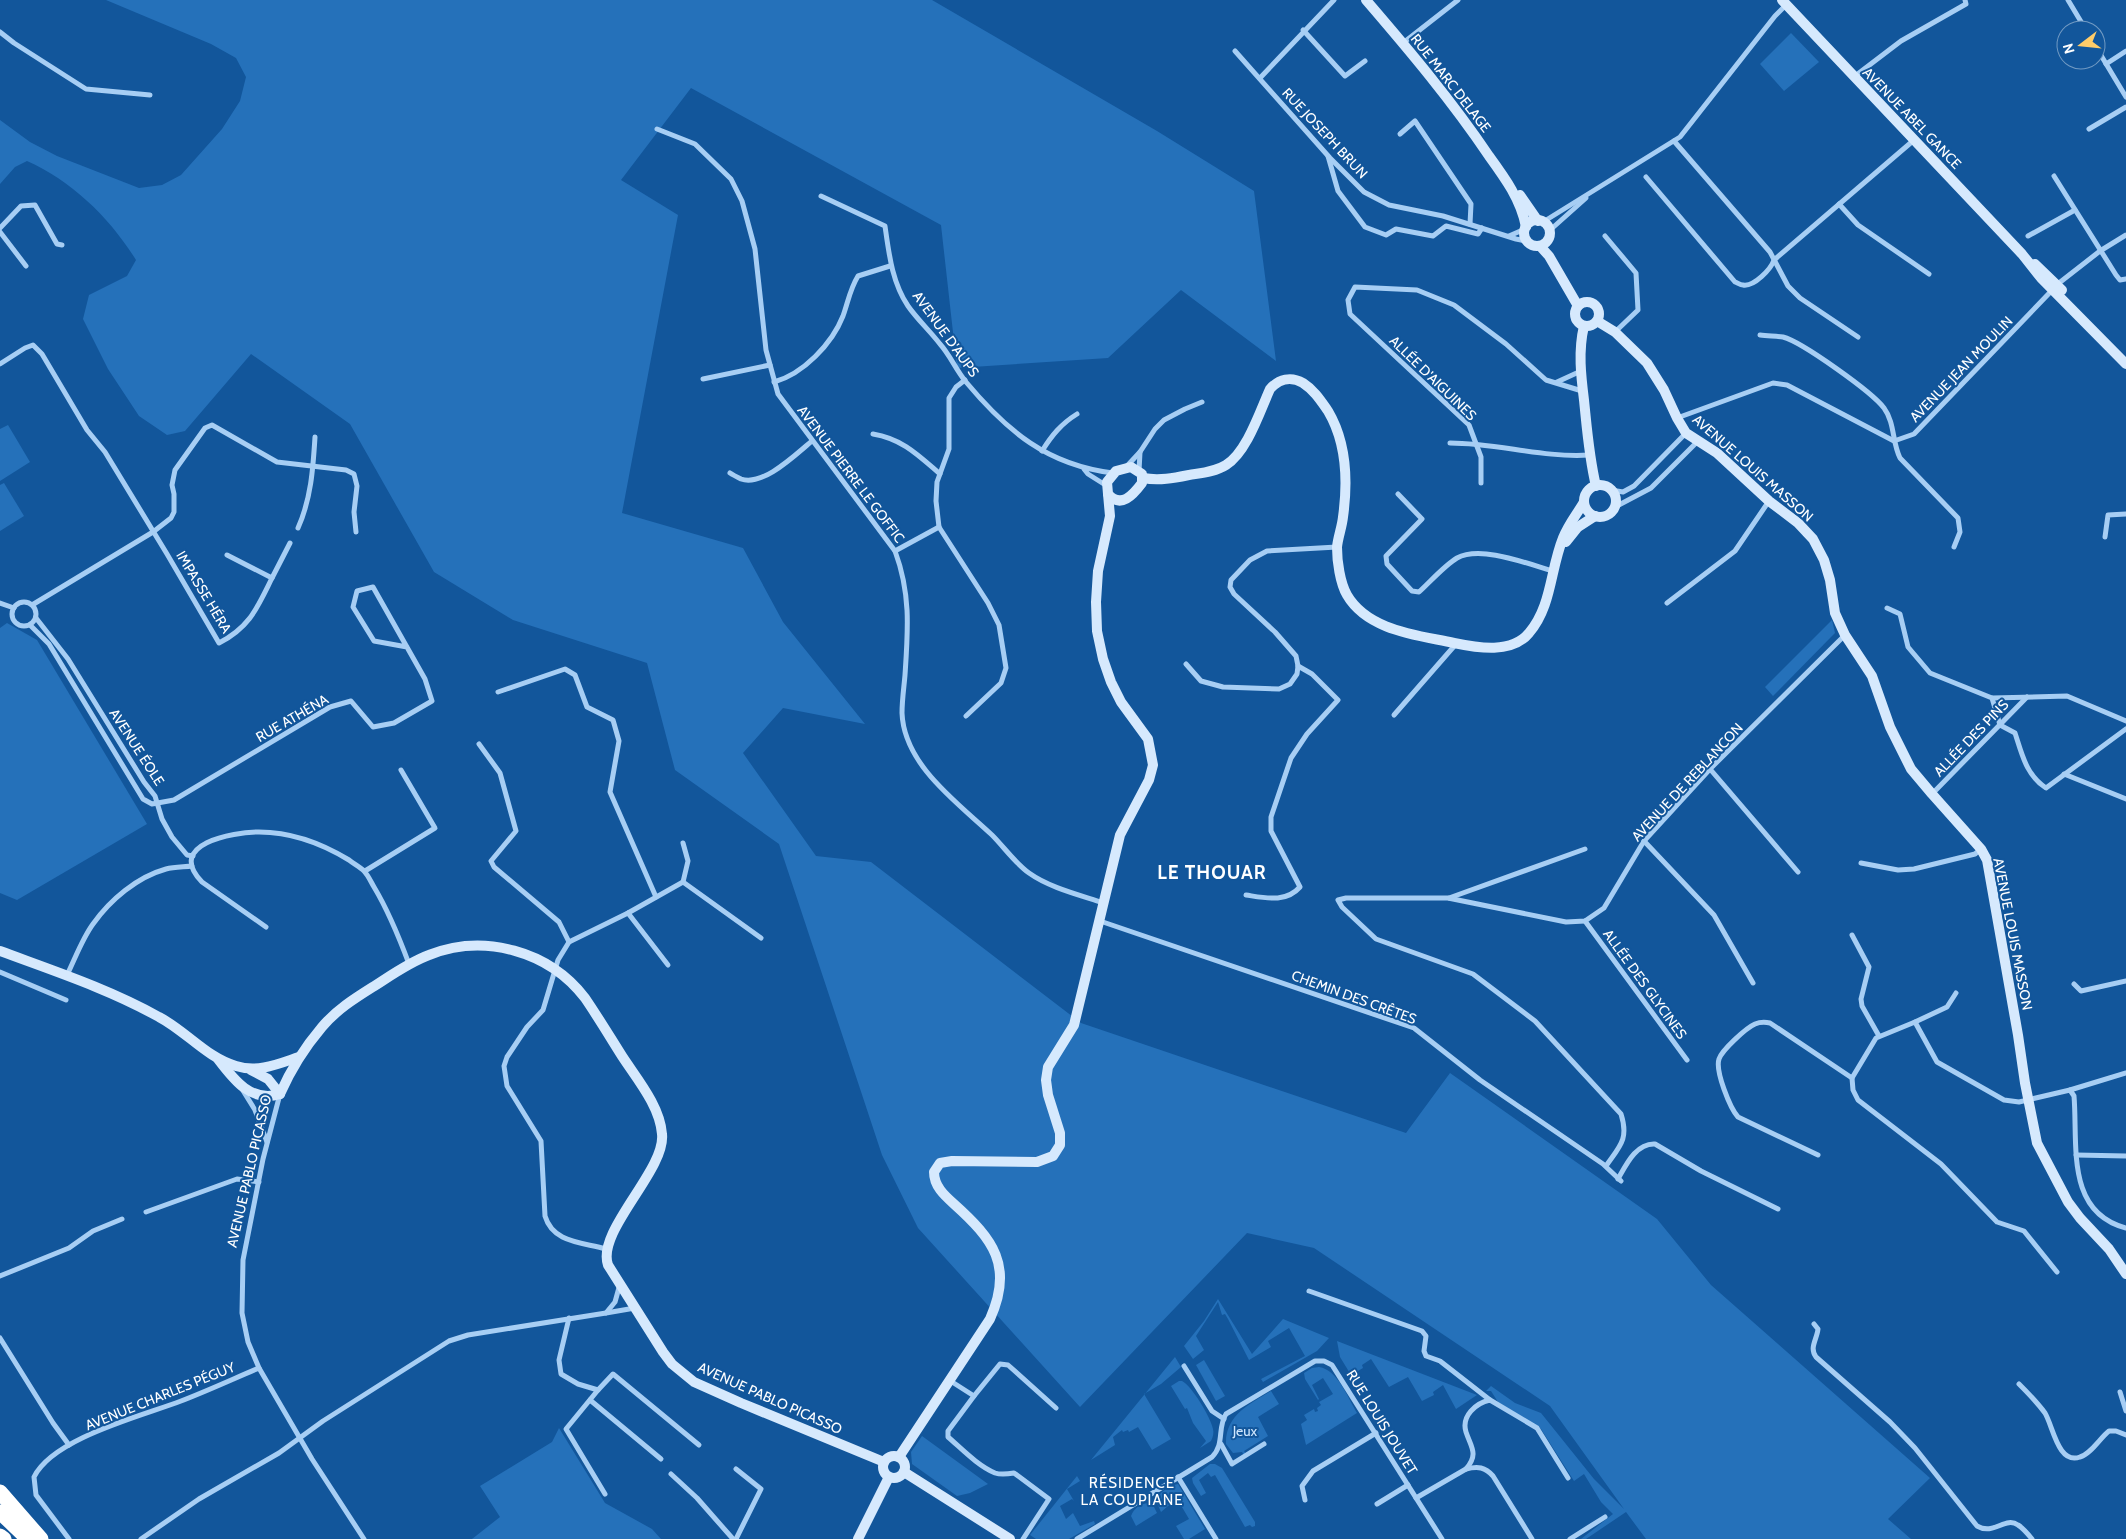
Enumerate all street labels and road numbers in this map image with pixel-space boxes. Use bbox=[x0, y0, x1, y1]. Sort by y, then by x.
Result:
street label: RUE MARC DELAGE bbox=[1407, 30, 1495, 136]
street label: AVENUE ABEL GANCE bbox=[1859, 63, 1965, 173]
street label: RUE JOSEPH BRUN bbox=[1278, 84, 1372, 182]
street label: AVENUE D'AUPS bbox=[909, 288, 983, 380]
street label: AVENUE JEAN MOULIN bbox=[1906, 312, 2016, 426]
street label: ALLÉE D'AIGUINES bbox=[1386, 332, 1480, 424]
street label: AVENUE PIERRE LE GOFFIC bbox=[793, 402, 909, 546]
street label: AVENUE LOUIS MASSON bbox=[1689, 410, 1817, 526]
street label: IMPASSE HÉRA bbox=[172, 548, 236, 637]
street label: RUE ATHÉNA bbox=[252, 690, 332, 746]
street label: ALLÉE DES PINS bbox=[1930, 696, 2012, 780]
street label: AVENUE ÉOLE bbox=[105, 705, 169, 789]
street label: AVENUE DE REBLANCON bbox=[1627, 719, 1747, 845]
street label: AVENUE LOUIS MASSON bbox=[1989, 856, 2037, 1012]
street label: ALLÉE DES GLYCINES bbox=[1599, 926, 1691, 1042]
street label: CHEMIN DES CRÊTES bbox=[1289, 966, 1419, 1028]
street label: AVENUE PABLO PICASSO bbox=[223, 1093, 275, 1249]
street label: AVENUE CHARLES PÉGUY bbox=[82, 1357, 238, 1434]
street label: AVENUE PABLO PICASSO bbox=[695, 1358, 845, 1438]
street label: RUE LOUIS JOUVET bbox=[1343, 1366, 1422, 1478]

